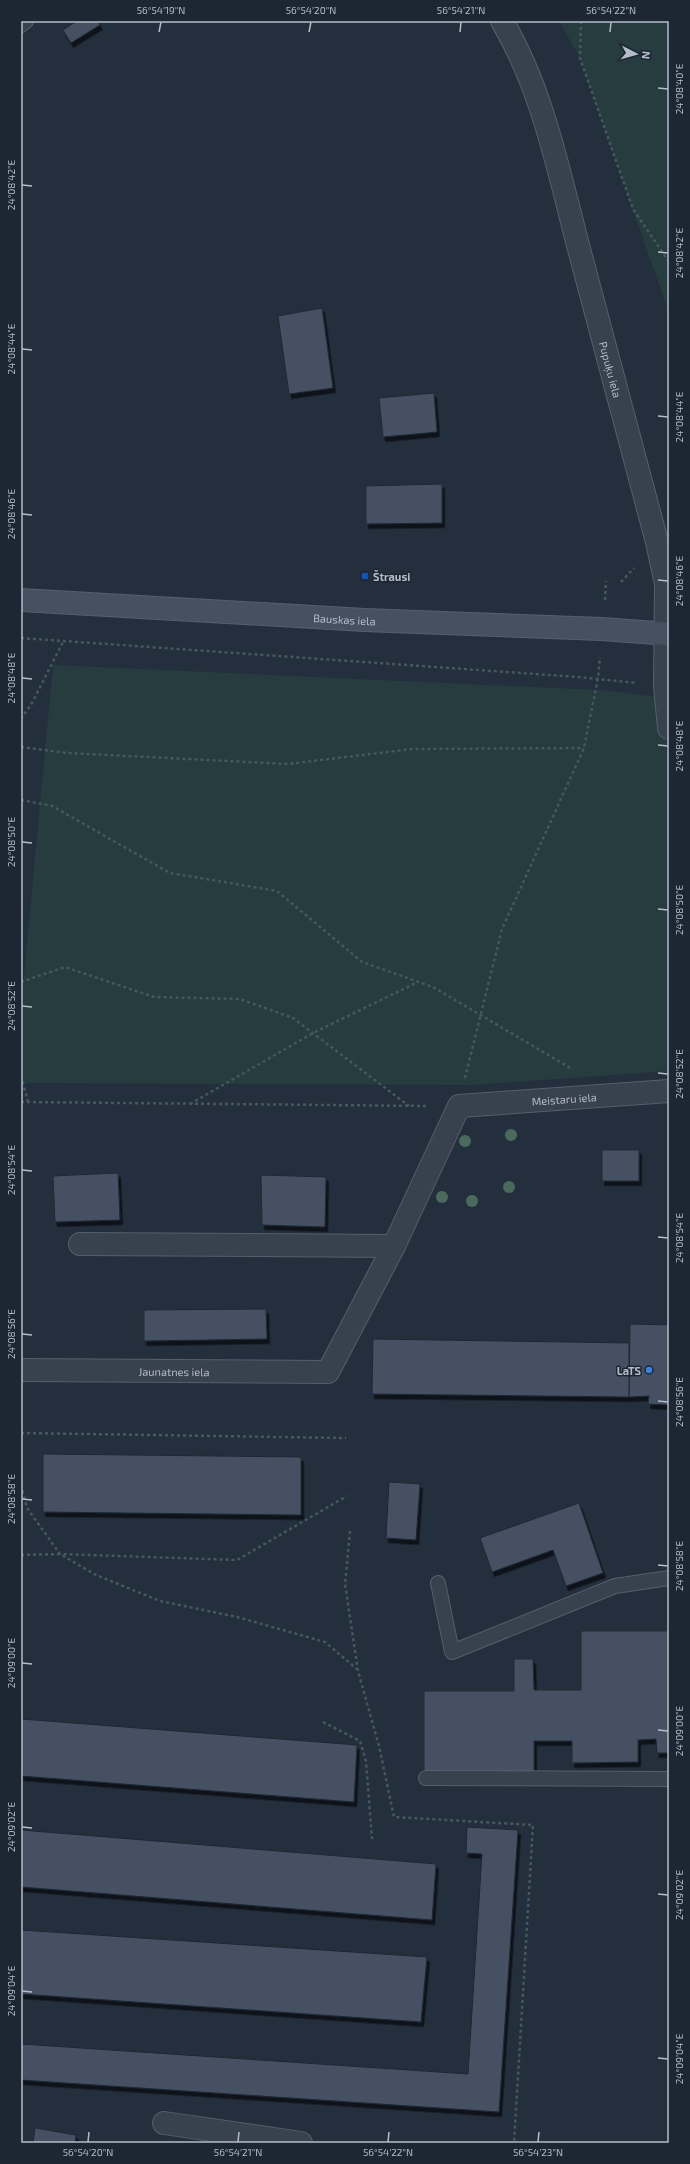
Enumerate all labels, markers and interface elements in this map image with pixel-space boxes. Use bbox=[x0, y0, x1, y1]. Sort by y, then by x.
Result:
text: 56°54'19"N bbox=[137, 4, 185, 16]
text: 56°54'20"N bbox=[286, 4, 336, 16]
text: 56°54'21"N bbox=[437, 4, 485, 16]
text: 56°54'22"N bbox=[586, 4, 636, 16]
north arrow bbox=[616, 34, 656, 74]
text: N bbox=[640, 50, 653, 60]
text: 24°08'40"E bbox=[673, 63, 685, 114]
text: 24°08'42"E bbox=[5, 159, 17, 210]
text: 24°08'42"E bbox=[673, 227, 685, 278]
text: 24°08'44"E bbox=[5, 323, 17, 374]
street label: Pupuķu iela bbox=[597, 340, 625, 399]
text: 24°08'44"E bbox=[673, 391, 685, 442]
text: 24°08'46"E bbox=[5, 488, 17, 539]
text: 24°08'46"E bbox=[673, 555, 685, 606]
place label: Štrausi bbox=[373, 569, 410, 583]
marker: Štrausi bbox=[360, 571, 370, 581]
street label: Bauskas iela bbox=[313, 611, 376, 627]
text: 24°08'48"E bbox=[5, 652, 17, 703]
text: 24°08'48"E bbox=[673, 720, 685, 771]
text: 24°08'50"E bbox=[5, 817, 17, 867]
text: 24°08'50"E bbox=[673, 885, 685, 935]
text: 24°08'52"E bbox=[5, 981, 17, 1031]
text: 24°08'52"E bbox=[673, 1049, 685, 1099]
street label: Meistaru iela bbox=[531, 1090, 597, 1107]
text: 24°08'54"E bbox=[5, 1145, 17, 1195]
text: 24°08'54"E bbox=[673, 1213, 685, 1263]
text: 24°08'56"E bbox=[5, 1309, 17, 1359]
street label: Jaunatnes iela bbox=[138, 1364, 210, 1378]
place label: LaTS bbox=[617, 1364, 642, 1377]
marker: LaTS bbox=[644, 1365, 654, 1375]
text: 24°08'56"E bbox=[673, 1377, 685, 1427]
text: 24°08'58"E bbox=[5, 1474, 17, 1524]
text: 24°08'58"E bbox=[673, 1541, 685, 1591]
text: 24°09'00"E bbox=[5, 1637, 17, 1688]
text: 24°09'00"E bbox=[673, 1705, 685, 1756]
text: 24°09'02"E bbox=[5, 1802, 17, 1852]
text: 24°09'02"E bbox=[673, 1870, 685, 1920]
text: 24°09'04"E bbox=[5, 1965, 17, 2016]
text: 24°09'04"E bbox=[673, 2033, 685, 2084]
text: 56°54'20"N bbox=[63, 2146, 113, 2158]
text: 56°54'21"N bbox=[214, 2146, 262, 2158]
text: 56°54'22"N bbox=[363, 2146, 413, 2158]
text: 56°54'23"N bbox=[513, 2146, 563, 2158]

